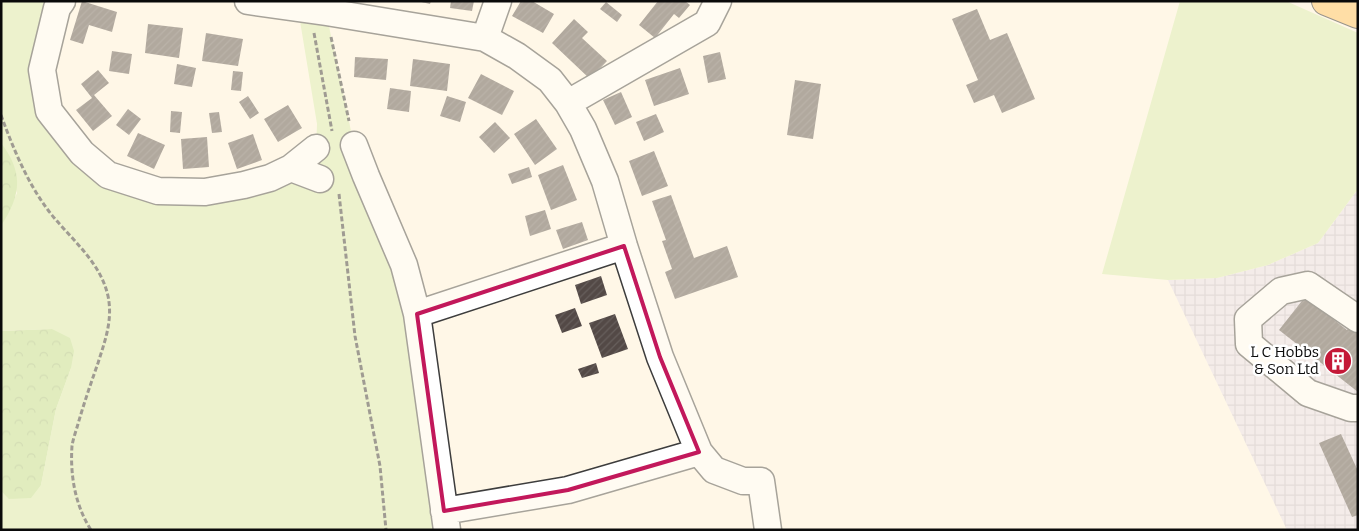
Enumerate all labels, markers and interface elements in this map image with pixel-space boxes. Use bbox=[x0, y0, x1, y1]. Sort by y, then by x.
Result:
place label: L C Hobbs & Son Ltd bbox=[1250, 343, 1319, 378]
building icon: L C Hobbs & Son Ltd bbox=[1323, 346, 1353, 376]

